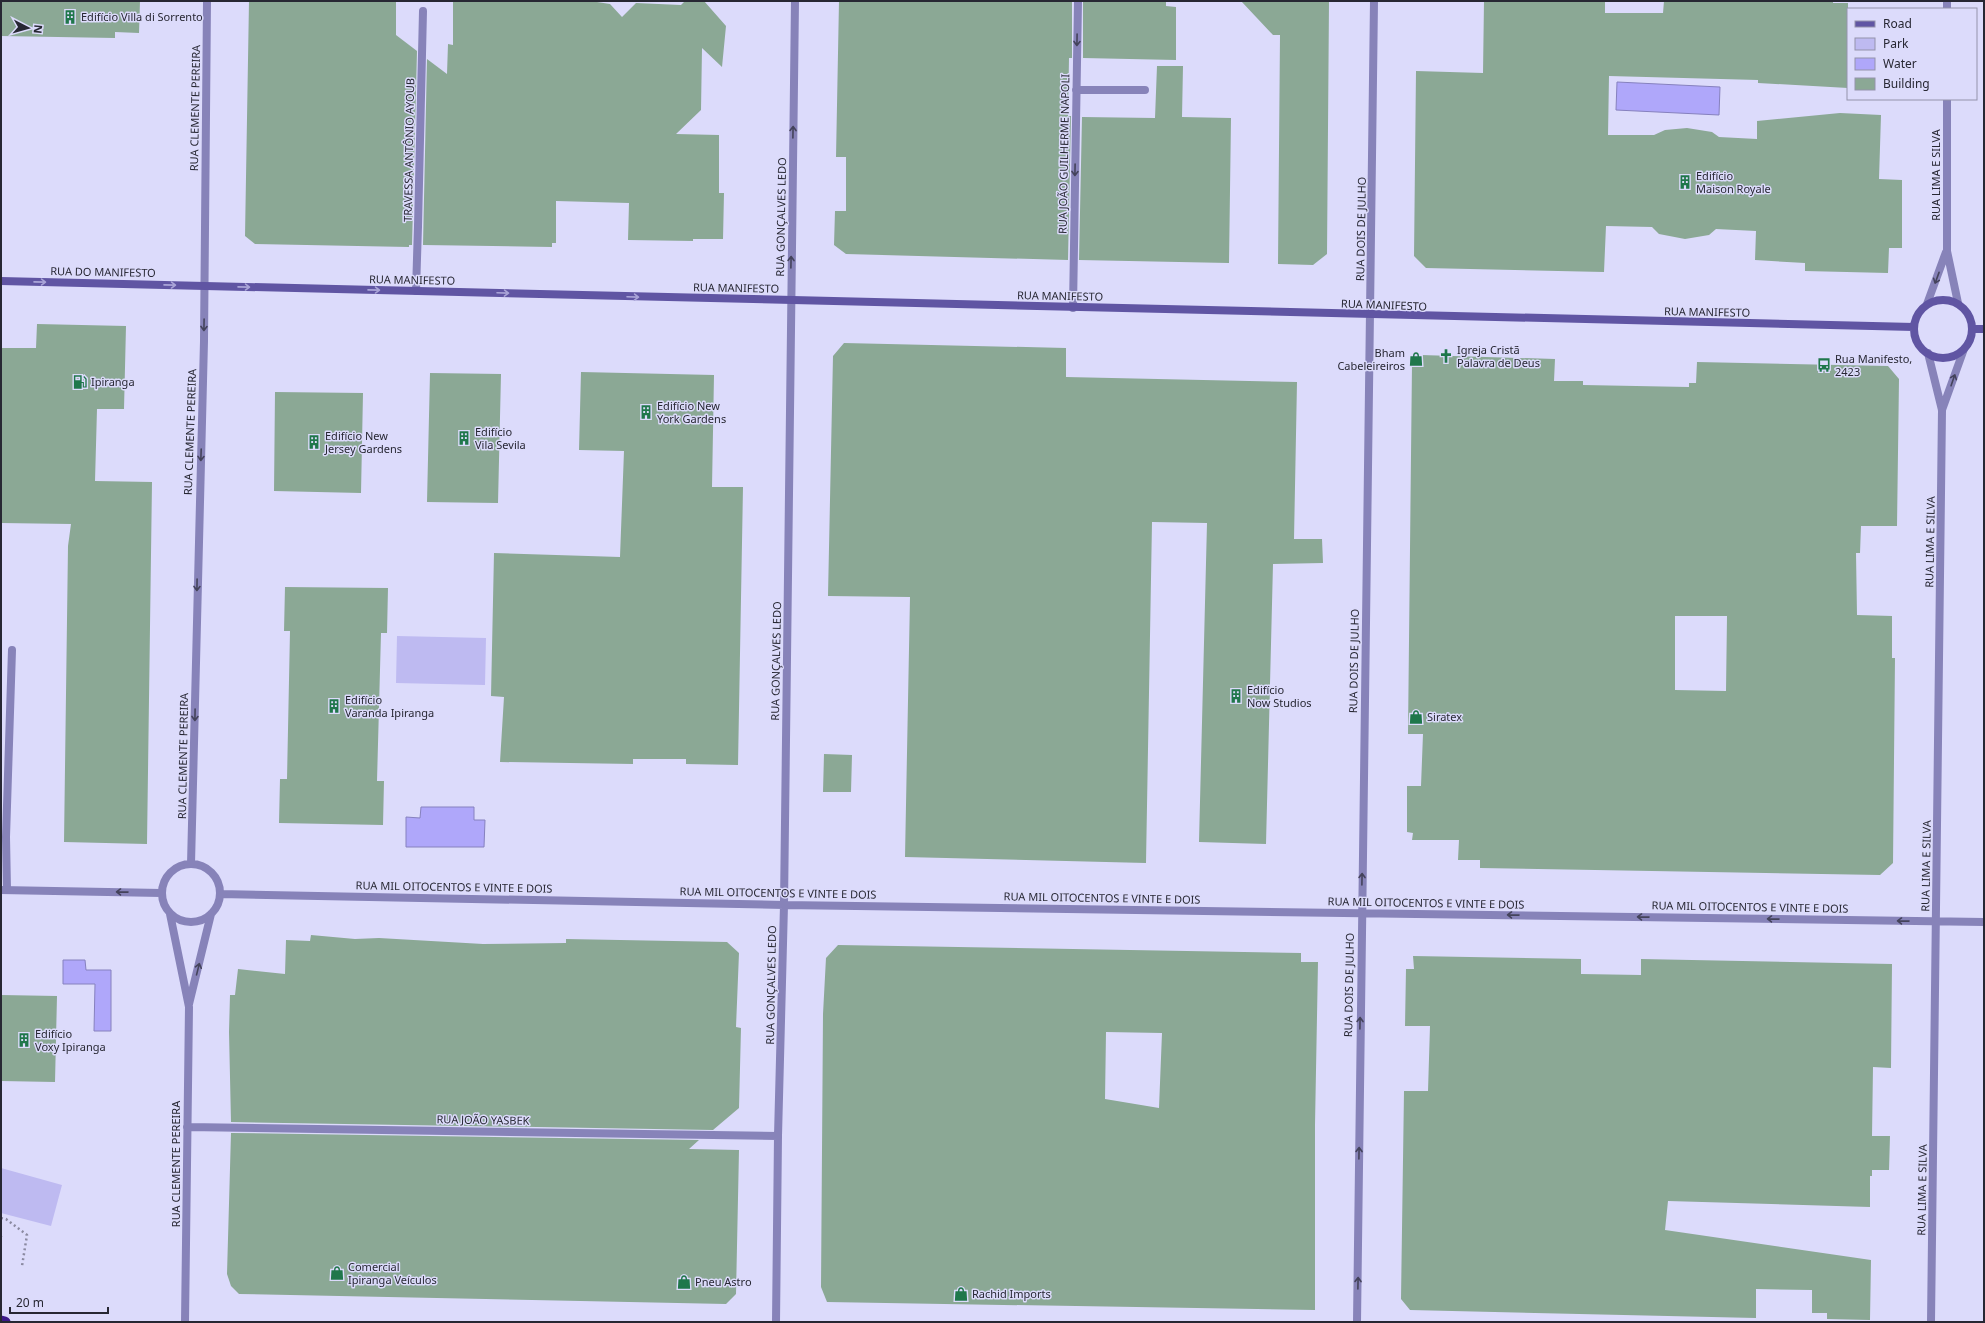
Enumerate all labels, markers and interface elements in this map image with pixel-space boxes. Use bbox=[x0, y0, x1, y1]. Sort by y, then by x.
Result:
north arrow bbox=[8, 8, 48, 48]
legend bbox=[1847, 8, 1977, 100]
building icon: Edifício Villa di Sorrento bbox=[62, 9, 78, 25]
place label: Edifício Villa di Sorrento bbox=[81, 9, 203, 24]
text: Road bbox=[1883, 15, 1912, 32]
text: N bbox=[31, 24, 46, 34]
one-way arrow bbox=[1073, 33, 1081, 46]
text: Park bbox=[1883, 35, 1909, 52]
street label: RUA CLEMENTE PEREIRA bbox=[186, 44, 203, 171]
text: Water bbox=[1883, 55, 1917, 72]
street label: RUA JOÃO GUILHERME NAPOLI bbox=[1055, 74, 1072, 234]
text: Building bbox=[1883, 75, 1930, 92]
street label: TRAVESSA ANTÔNIO AYOUB bbox=[400, 78, 417, 222]
one-way arrow bbox=[789, 126, 797, 139]
street label: RUA LIMA E SILVA bbox=[1928, 128, 1943, 221]
street label: RUA GONÇALVES LEDO bbox=[772, 157, 789, 277]
one-way arrow bbox=[1071, 163, 1079, 176]
place label: Edifício Maison Royale bbox=[1696, 168, 1771, 196]
building icon: Edifício Maison Royale bbox=[1677, 174, 1693, 190]
street label: RUA DOIS DE JULHO bbox=[1352, 177, 1369, 281]
one-way arrow bbox=[787, 256, 795, 269]
street label: RUA DO MANIFESTO bbox=[50, 263, 156, 280]
street label: RUA MANIFESTO bbox=[369, 271, 455, 288]
one-way arrow bbox=[1933, 271, 1940, 284]
one-way arrow bbox=[33, 278, 46, 286]
street label: RUA MANIFESTO bbox=[693, 279, 779, 296]
one-way arrow bbox=[163, 281, 176, 289]
one-way arrow bbox=[237, 283, 250, 291]
one-way arrow bbox=[367, 286, 380, 294]
street label: RUA MANIFESTO bbox=[1017, 287, 1103, 304]
one-way arrow bbox=[496, 290, 509, 297]
one-way arrow bbox=[626, 293, 639, 301]
street label: RUA MANIFESTO bbox=[1341, 296, 1427, 313]
street label: RUA MANIFESTO bbox=[1664, 303, 1750, 320]
one-way arrow bbox=[200, 318, 208, 331]
place label: Igreja Cristã Palavra de Deus bbox=[1457, 342, 1540, 370]
place label: Bham Cabeleireiros bbox=[1337, 345, 1405, 373]
church icon: Igreja Cristã Palavra de Deus bbox=[1438, 348, 1454, 364]
shop icon: Bham Cabeleireiros bbox=[1408, 351, 1424, 367]
place label: Rua Manifesto, 2423 bbox=[1835, 351, 1912, 379]
bus stop icon: Rua Manifesto, 2423 bbox=[1816, 357, 1832, 373]
street label: RUA CLEMENTE PEREIRA bbox=[180, 368, 199, 495]
one-way arrow bbox=[1950, 373, 1957, 386]
fuel station icon: Ipiranga bbox=[72, 374, 88, 390]
place label: Ipiranga bbox=[91, 374, 135, 389]
place label: Edifício New York Gardens bbox=[657, 398, 726, 426]
building icon: Edifício New York Gardens bbox=[638, 404, 654, 420]
place label: Edifício Vila Sevila bbox=[475, 424, 526, 452]
place label: Edifício New Jersey Gardens bbox=[324, 428, 402, 456]
building icon: Edifício Vila Sevila bbox=[456, 430, 472, 446]
building icon: Edifício New Jersey Gardens bbox=[306, 434, 322, 450]
one-way arrow bbox=[197, 448, 204, 461]
street label: RUA LIMA E SILVA bbox=[1921, 495, 1938, 588]
one-way arrow bbox=[193, 578, 201, 591]
street label: RUA GONÇALVES LEDO bbox=[767, 601, 784, 721]
street label: RUA DOIS DE JULHO bbox=[1345, 609, 1362, 713]
place label: Edifício Now Studios bbox=[1247, 682, 1312, 710]
building icon: Edifício Now Studios bbox=[1228, 688, 1244, 704]
street label: RUA CLEMENTE PEREIRA bbox=[174, 692, 191, 819]
place label: Edifício Varanda Ipiranga bbox=[345, 692, 434, 720]
building icon: Edifício Varanda Ipiranga bbox=[326, 698, 342, 714]
one-way arrow bbox=[191, 708, 198, 721]
shop icon: Siratex bbox=[1408, 709, 1424, 725]
place label: Siratex bbox=[1427, 709, 1462, 724]
street label: RUA LIMA E SILVA bbox=[1917, 819, 1934, 912]
one-way arrow bbox=[1358, 873, 1365, 886]
street label: RUA MIL OITOCENTOS E VINTE E DOIS bbox=[356, 877, 552, 896]
street label: RUA MIL OITOCENTOS E VINTE E DOIS bbox=[680, 883, 876, 902]
one-way arrow bbox=[116, 888, 129, 896]
street label: RUA MIL OITOCENTOS E VINTE E DOIS bbox=[1004, 888, 1200, 907]
street label: RUA MIL OITOCENTOS E VINTE E DOIS bbox=[1328, 893, 1524, 912]
street label: RUA MIL OITOCENTOS E VINTE E DOIS bbox=[1652, 897, 1848, 916]
one-way arrow bbox=[1507, 911, 1520, 919]
one-way arrow bbox=[1637, 913, 1650, 921]
one-way arrow bbox=[1767, 915, 1780, 923]
one-way arrow bbox=[1897, 917, 1910, 925]
street label: RUA GONÇALVES LEDO bbox=[762, 925, 779, 1045]
street label: RUA DOIS DE JULHO bbox=[1340, 933, 1357, 1037]
one-way arrow bbox=[195, 963, 202, 976]
one-way arrow bbox=[1356, 1017, 1364, 1030]
place label: Edifício Voxy Ipiranga bbox=[35, 1026, 106, 1054]
building icon: Edifício Voxy Ipiranga bbox=[16, 1032, 32, 1048]
street label: RUA CLEMENTE PEREIRA bbox=[168, 1100, 183, 1227]
street label: RUA JOÃO YASBEK bbox=[436, 1111, 530, 1128]
street label: RUA LIMA E SILVA bbox=[1913, 1143, 1930, 1236]
one-way arrow bbox=[1355, 1147, 1363, 1160]
place label: Comercial Ipiranga Veículos bbox=[348, 1259, 437, 1287]
shop icon: Comercial Ipiranga Veículos bbox=[329, 1265, 345, 1281]
shop icon: Pneu Astro bbox=[676, 1274, 692, 1290]
place label: Pneu Astro bbox=[695, 1274, 752, 1289]
one-way arrow bbox=[1354, 1277, 1361, 1290]
shop icon: Rachid Imports bbox=[953, 1286, 969, 1302]
place label: Rachid Imports bbox=[972, 1286, 1051, 1301]
scale bar bbox=[10, 1289, 108, 1315]
text: 20 m bbox=[16, 1294, 44, 1311]

